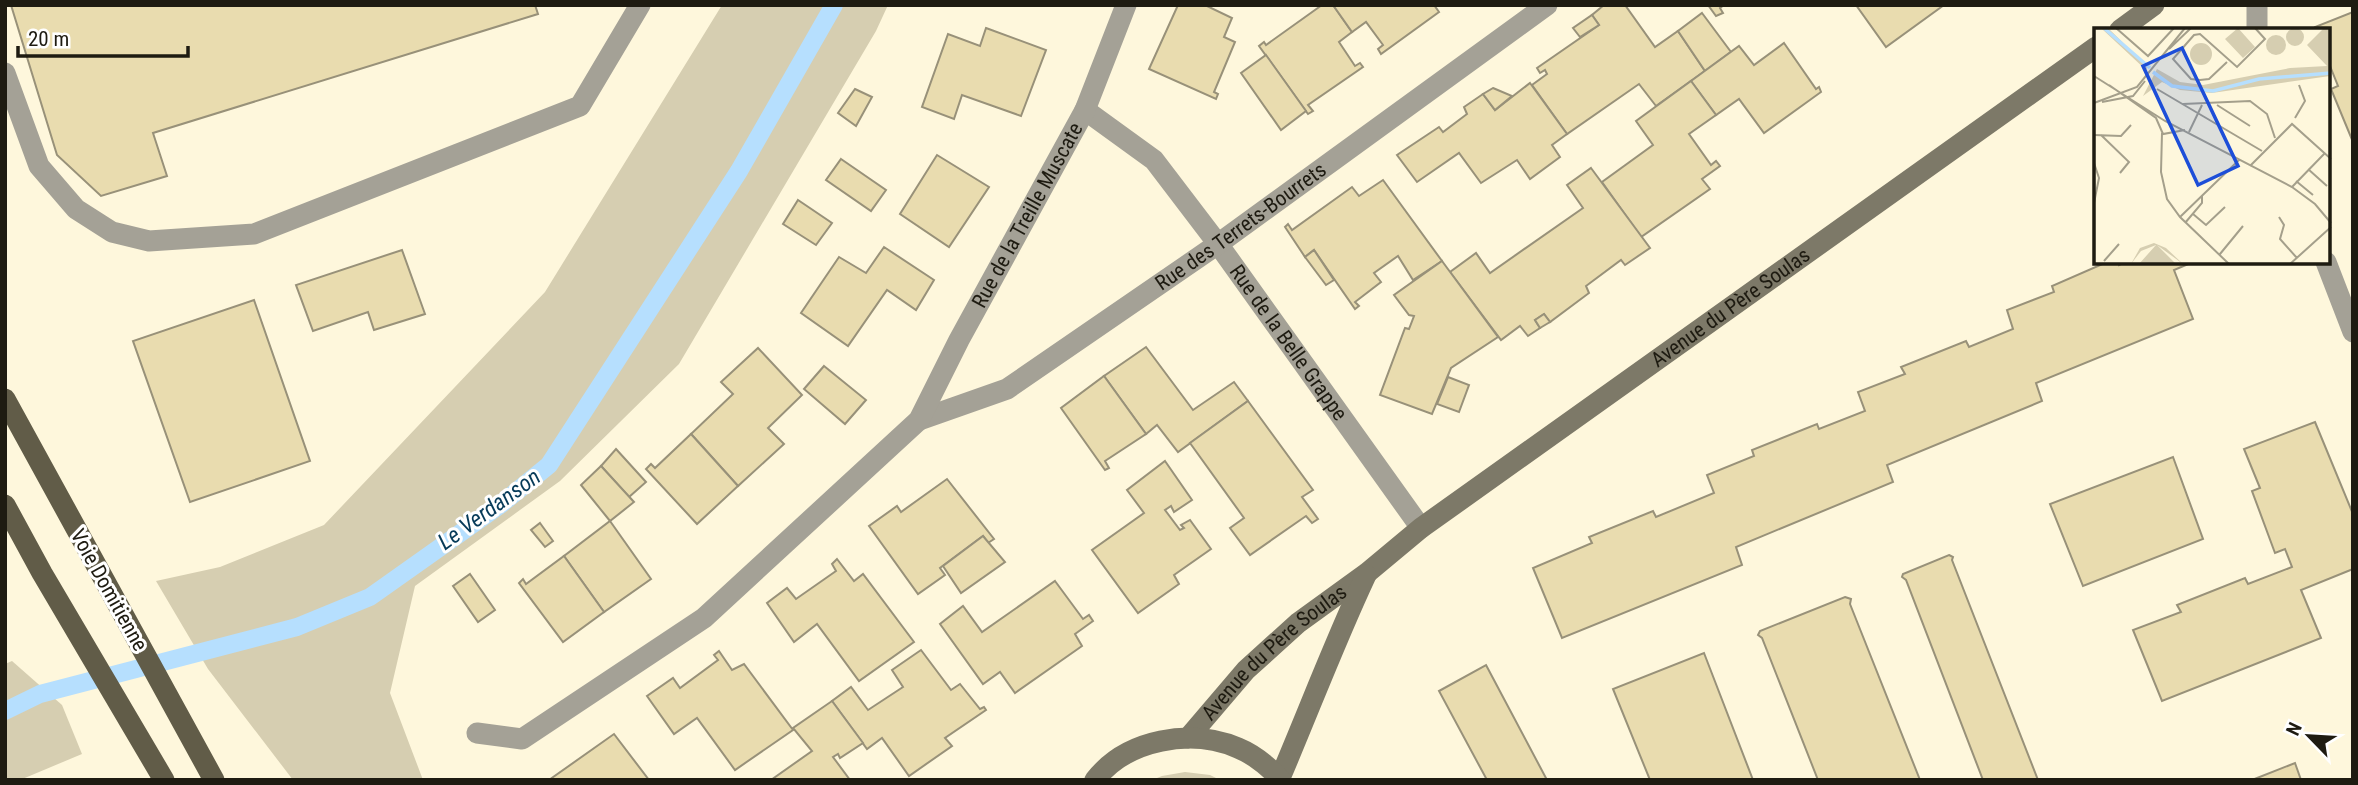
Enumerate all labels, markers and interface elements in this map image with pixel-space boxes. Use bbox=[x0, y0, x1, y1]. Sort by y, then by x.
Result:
scale bar bbox=[18, 14, 187, 58]
text: 20 m bbox=[28, 27, 69, 51]
inset map bbox=[2094, 28, 2330, 264]
street label: Rue de la Treille Muscate bbox=[967, 118, 1088, 312]
street label: Rue des Terrets-Bourrets bbox=[1151, 158, 1331, 295]
street label: Avenue du Père Soulas bbox=[1647, 243, 1814, 372]
street label: Rue de la Belle Grappe bbox=[1225, 260, 1352, 425]
water label: Le Verdanson bbox=[433, 463, 546, 556]
street label: Voie Domitienne bbox=[66, 525, 152, 655]
street label: Avenue du Père Soulas bbox=[1197, 580, 1351, 725]
north arrow bbox=[2274, 701, 2344, 771]
text: N bbox=[2281, 719, 2307, 739]

